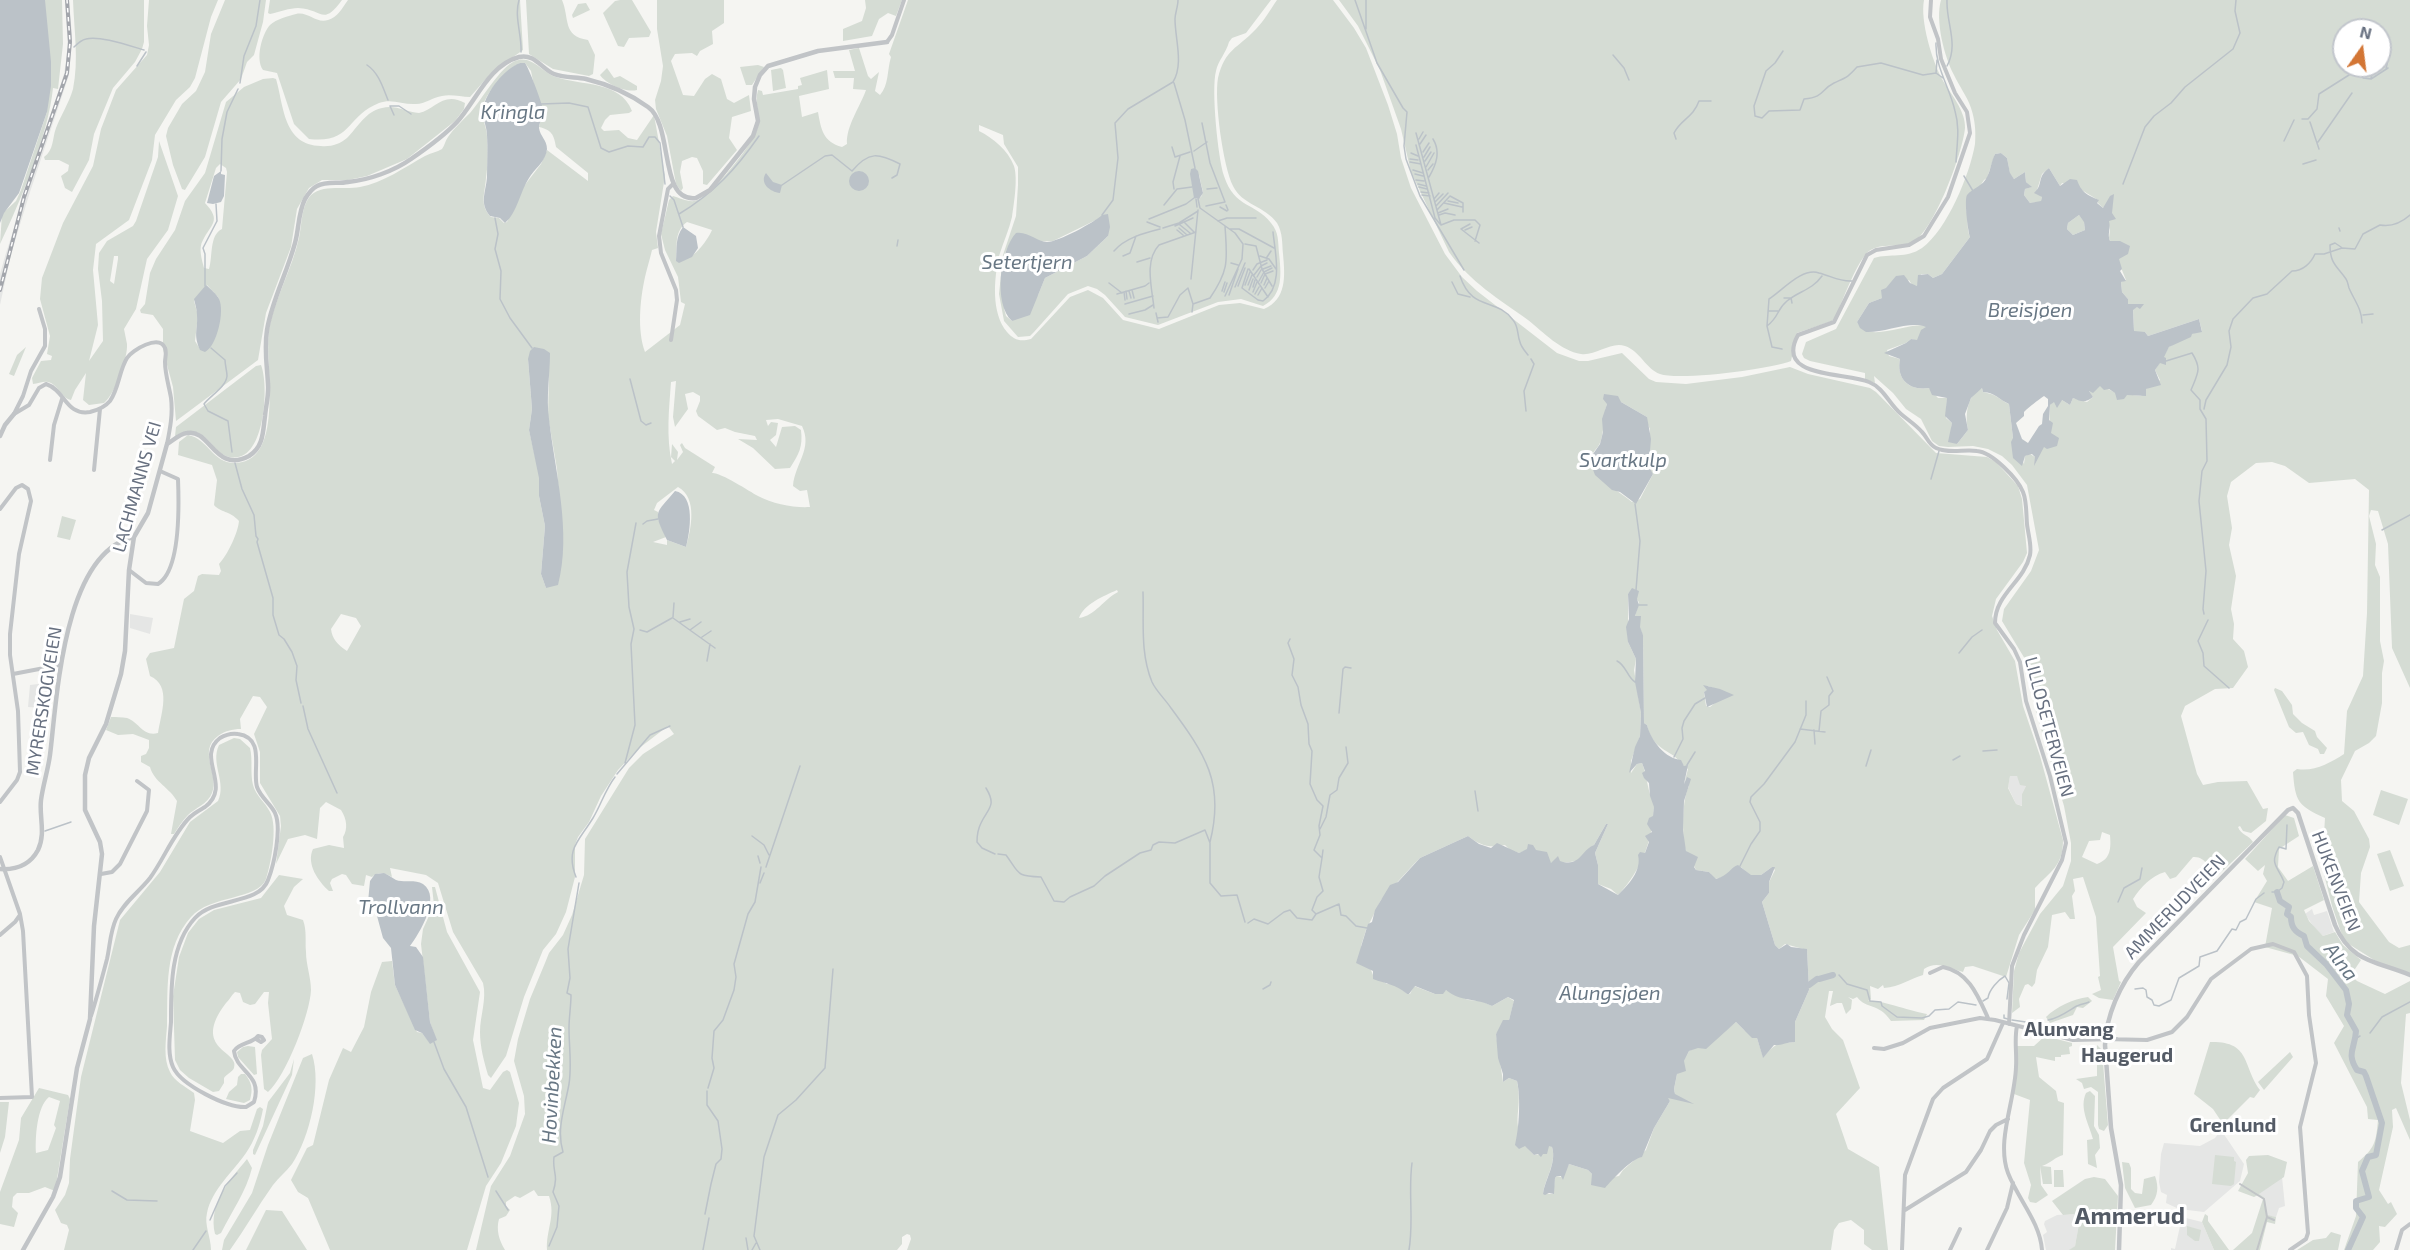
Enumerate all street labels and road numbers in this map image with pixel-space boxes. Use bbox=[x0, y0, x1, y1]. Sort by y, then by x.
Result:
street label: LACHMANNS VEI bbox=[108, 419, 166, 555]
street label: MYRERSKOGVEIEN bbox=[22, 625, 66, 777]
street label: LILLOSETERVEIEN bbox=[2020, 654, 2078, 800]
street label: HUKENVEIEN bbox=[2307, 828, 2365, 934]
street label: AMMERUDVEIEN bbox=[2120, 850, 2230, 964]

